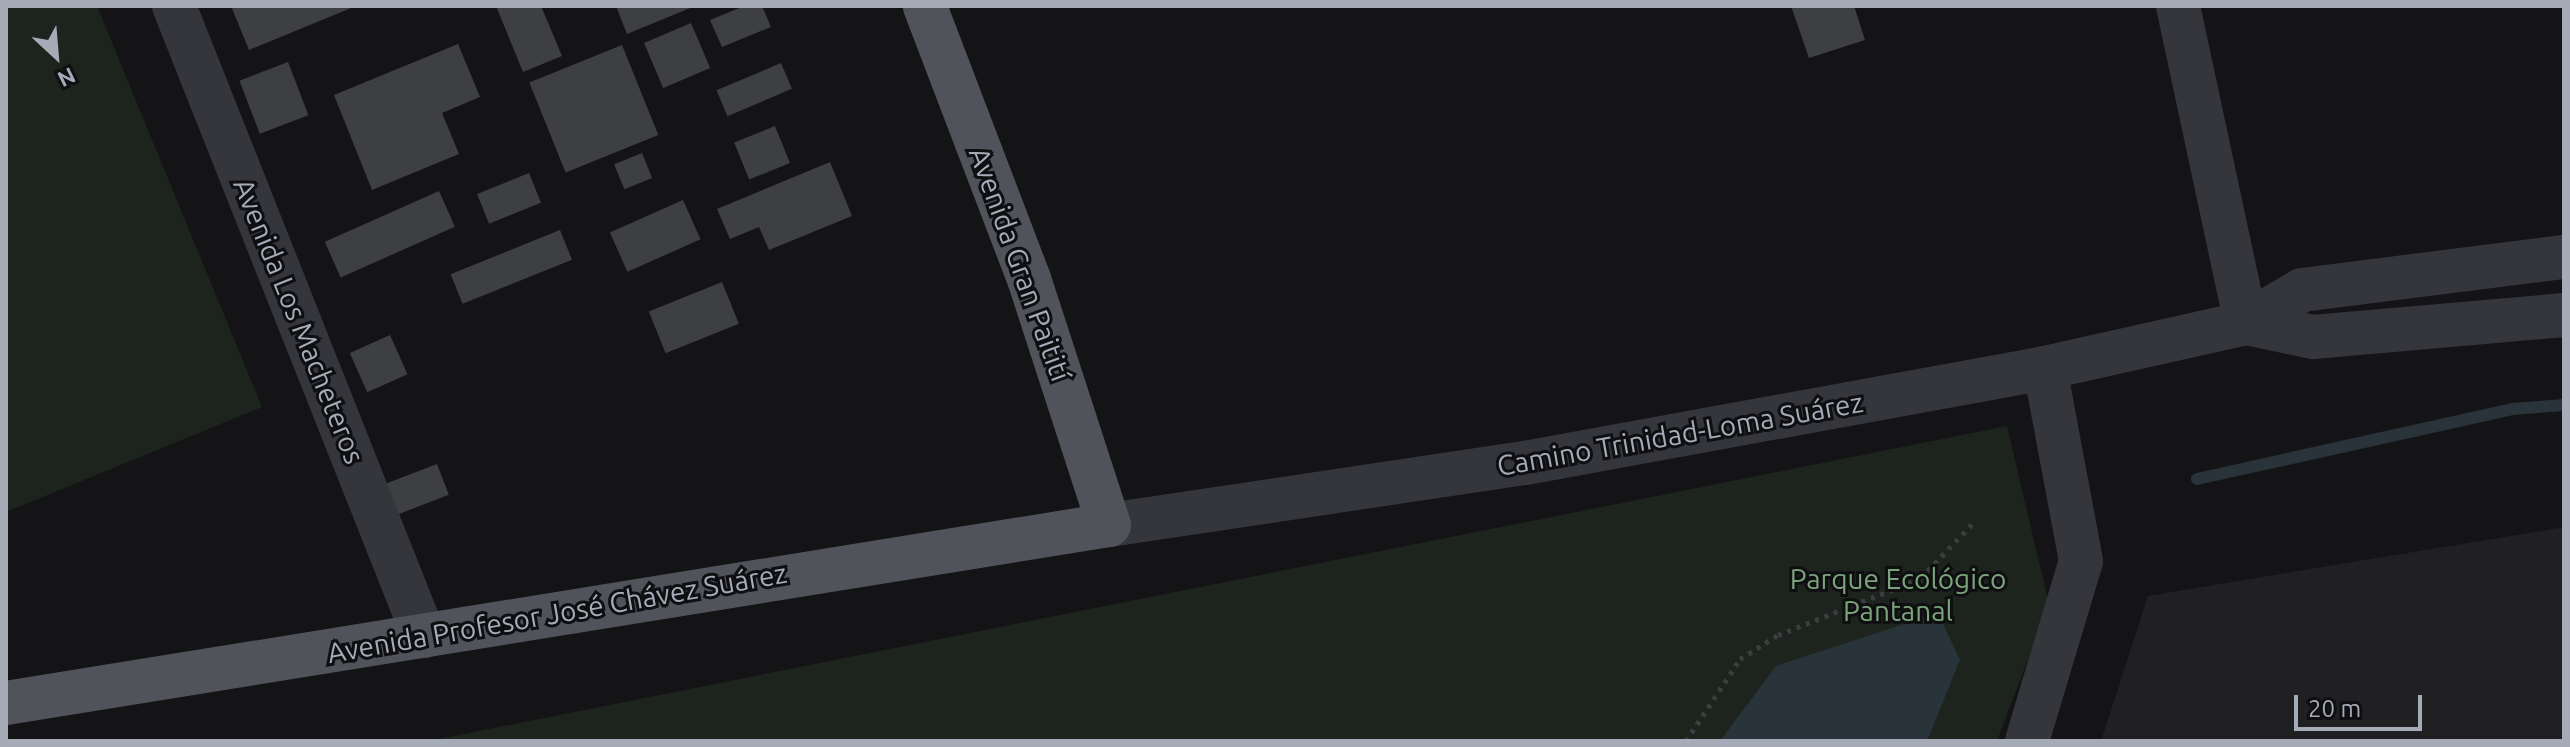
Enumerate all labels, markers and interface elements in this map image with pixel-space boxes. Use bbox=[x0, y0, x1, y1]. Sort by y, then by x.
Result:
north arrow bbox=[16, 16, 96, 96]
text: N bbox=[54, 63, 80, 93]
street label: Avenida Gran Paitití bbox=[962, 143, 1078, 385]
street label: Avenida Los Macheteros bbox=[226, 173, 372, 469]
street label: Camino Trinidad-Loma Suárez bbox=[1494, 385, 1866, 483]
street label: Avenida Profesor José Chávez Suárez bbox=[324, 556, 790, 670]
park label: Parque Ecológico Pantanal bbox=[1790, 562, 2006, 628]
scale bar bbox=[2298, 679, 2426, 729]
text: 20 m bbox=[2308, 695, 2361, 722]

